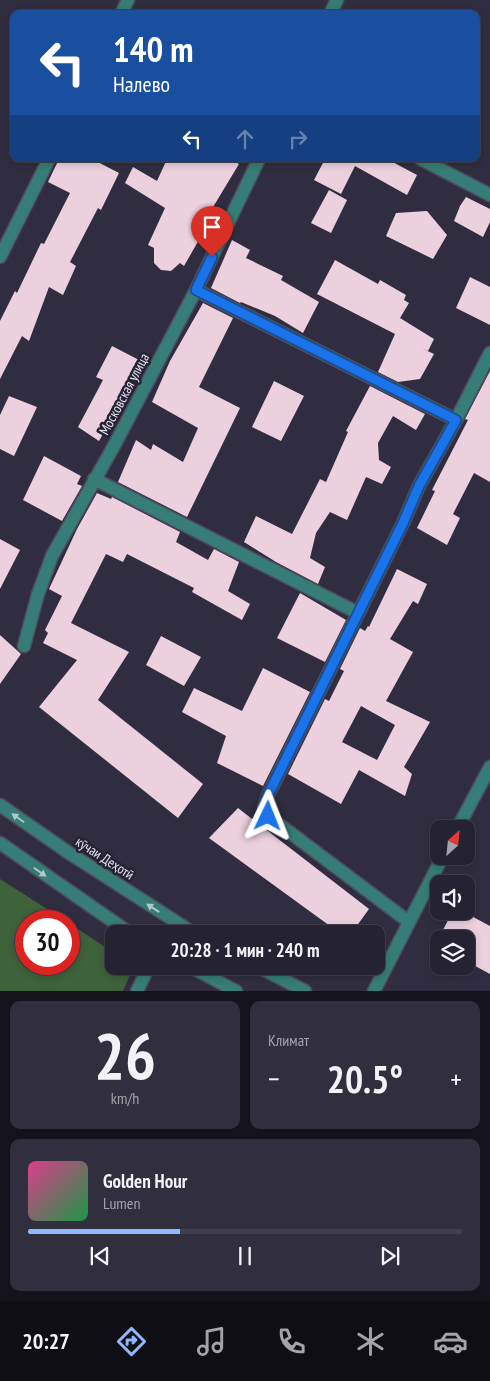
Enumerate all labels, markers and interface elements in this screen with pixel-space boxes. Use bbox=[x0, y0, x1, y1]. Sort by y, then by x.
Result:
text: 140 m bbox=[113, 26, 194, 72]
icon: left bbox=[30, 30, 95, 95]
text: Налево bbox=[113, 70, 170, 98]
icon: left bbox=[178, 125, 206, 153]
icon: ahead bbox=[231, 125, 259, 153]
icon: right bbox=[284, 125, 312, 153]
pin bbox=[191, 206, 233, 257]
icon: arrive bbox=[198, 213, 226, 241]
street label: Московская улица bbox=[95, 350, 153, 438]
position arrow bbox=[241, 789, 293, 841]
one-way arrow bbox=[11, 813, 25, 823]
north arrow bbox=[430, 820, 475, 865]
map controls bbox=[430, 820, 475, 975]
street label: кӯчаи Деҳотӣ bbox=[72, 832, 138, 884]
one-way arrow bbox=[33, 867, 47, 877]
button: sound bbox=[430, 875, 475, 920]
one-way arrow bbox=[147, 903, 160, 913]
speed limit sign: 30 bbox=[15, 910, 80, 975]
button: layers bbox=[430, 930, 475, 975]
text: 20:28 · 1 мин · 240 m bbox=[171, 938, 319, 962]
text: 26 bbox=[94, 1013, 156, 1097]
text: Климат bbox=[268, 1030, 309, 1050]
text: 20.5° bbox=[327, 1054, 403, 1103]
text: − bbox=[268, 1060, 280, 1097]
text: + bbox=[450, 1060, 462, 1097]
text: km/h bbox=[111, 1088, 139, 1108]
text: Golden Hour bbox=[103, 1169, 187, 1193]
text: Lumen bbox=[103, 1193, 140, 1213]
icon: previous bbox=[86, 1242, 114, 1270]
icon: pause bbox=[231, 1242, 259, 1270]
icon: next bbox=[376, 1242, 404, 1270]
icon: directions bbox=[114, 1324, 149, 1359]
icon: music bbox=[194, 1324, 229, 1359]
icon: phone bbox=[274, 1324, 309, 1359]
icon: climate bbox=[353, 1324, 388, 1359]
icon: car bbox=[433, 1324, 468, 1359]
text: 20:27 bbox=[22, 1327, 70, 1355]

